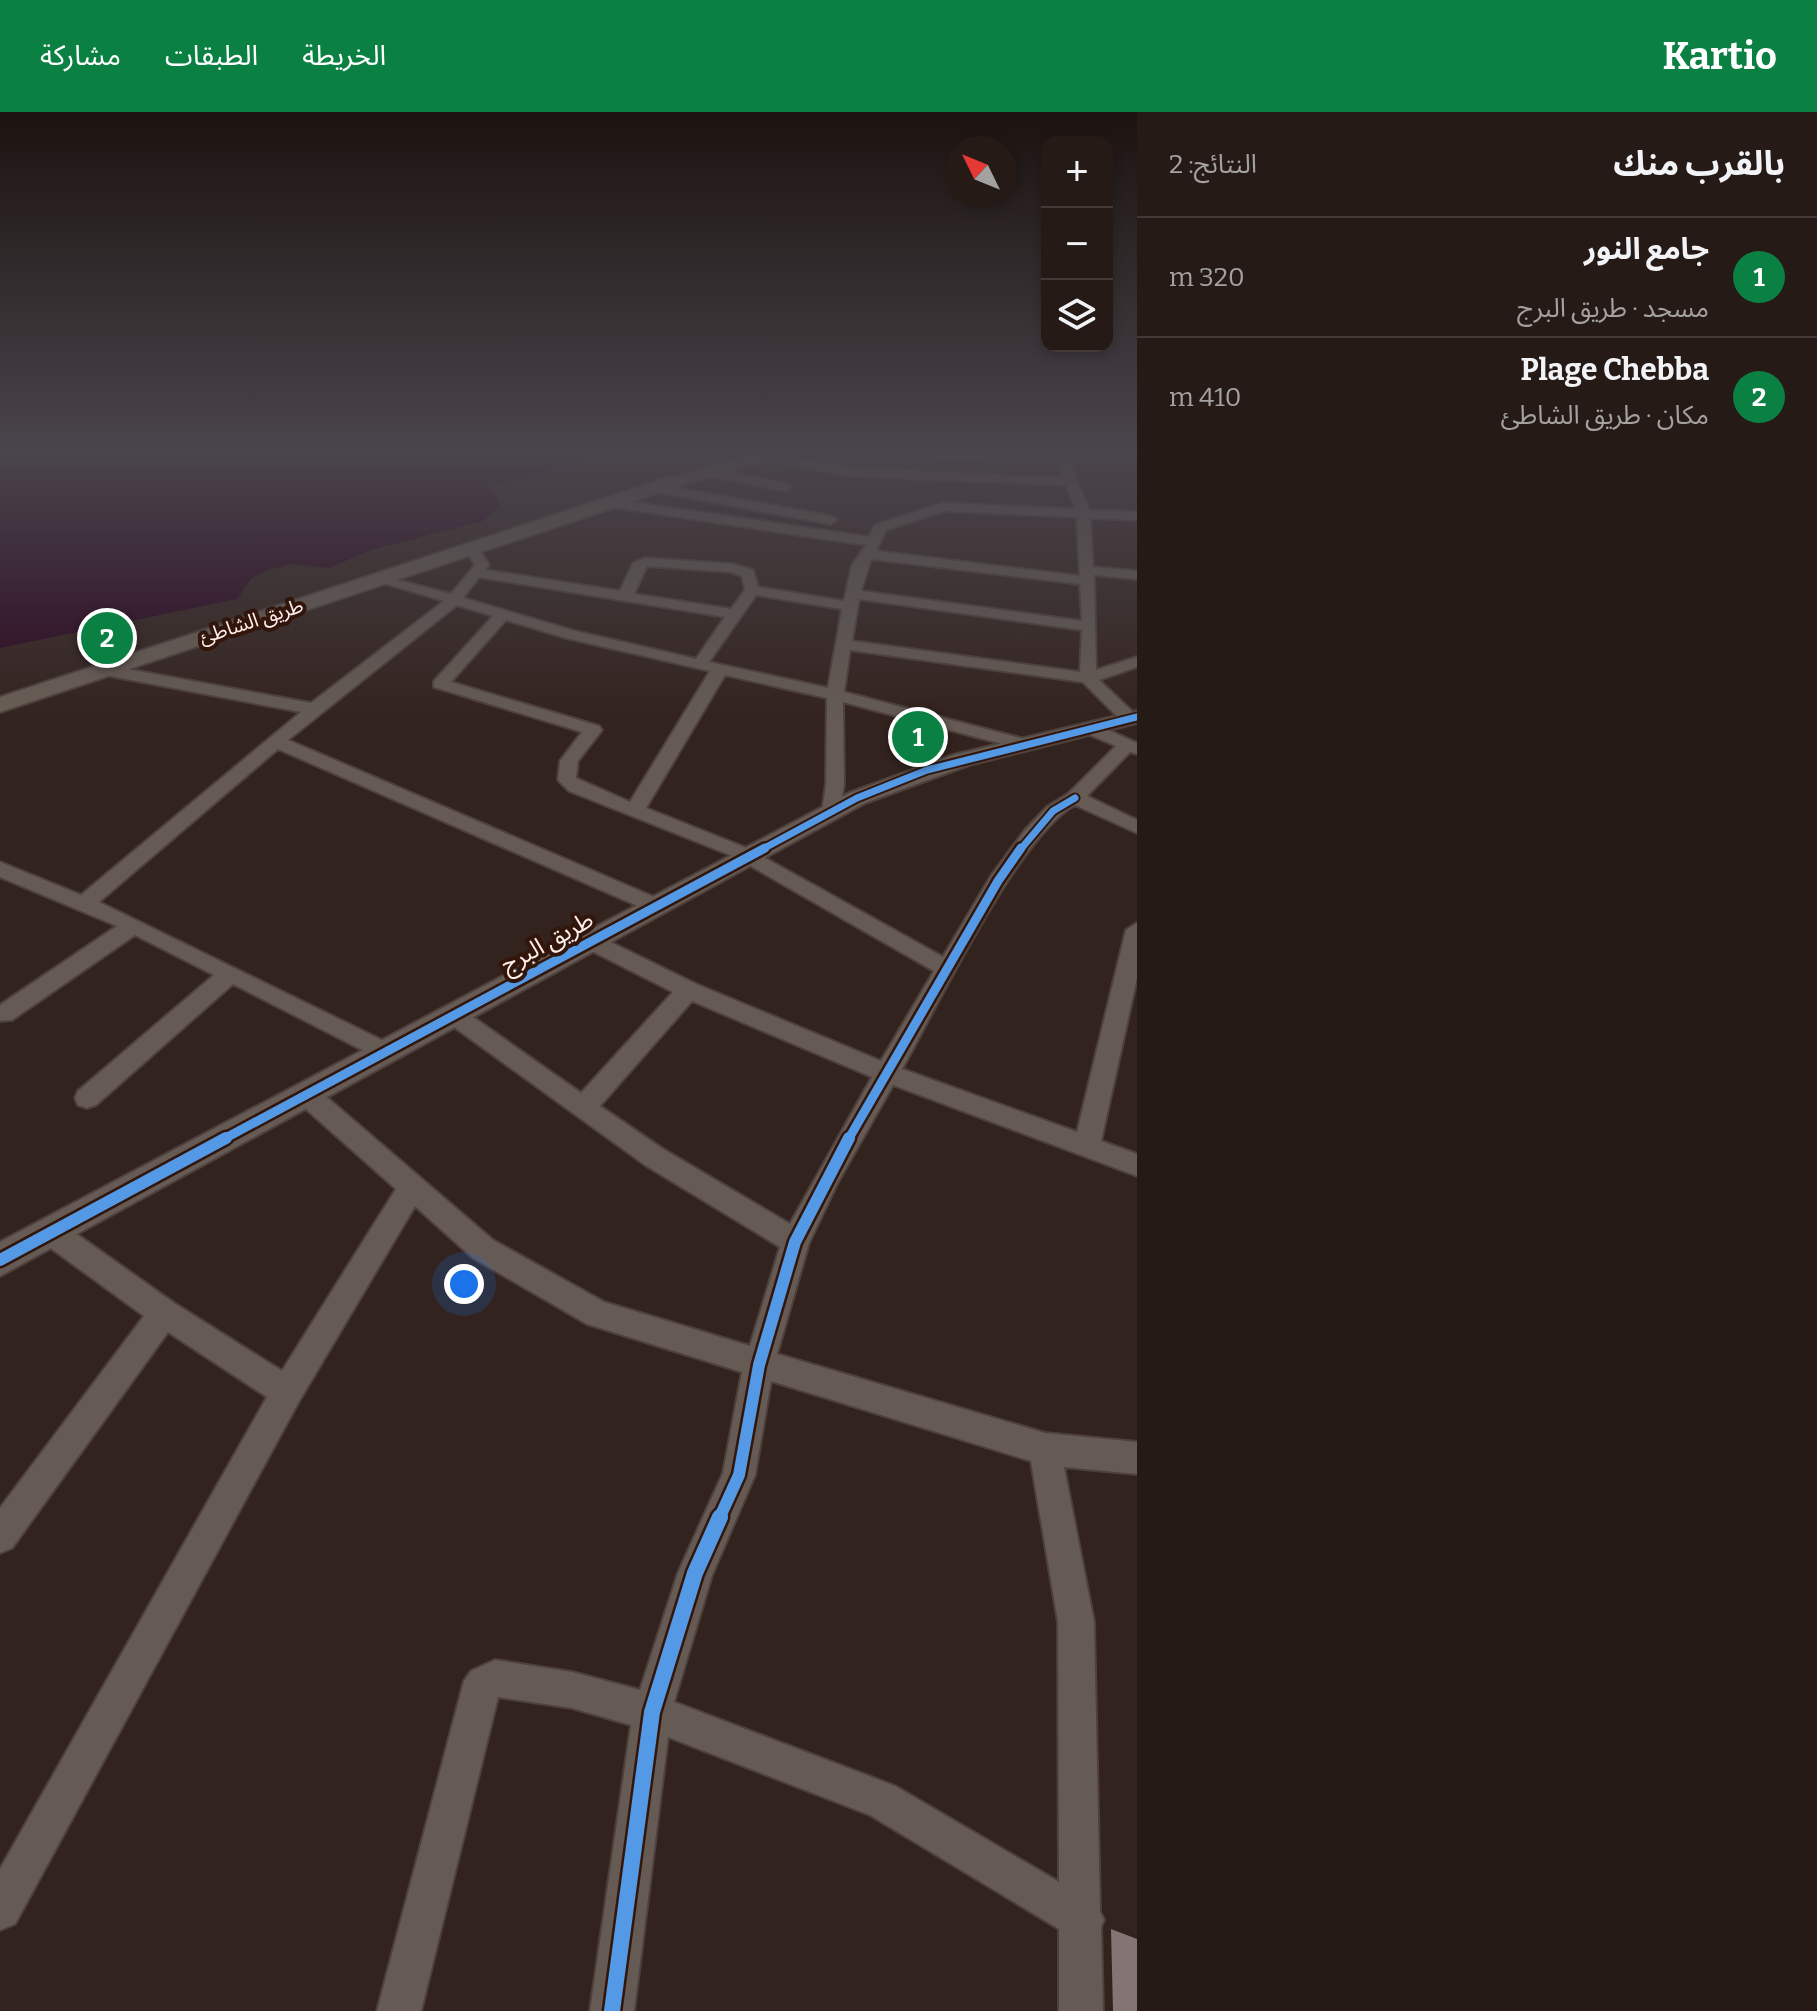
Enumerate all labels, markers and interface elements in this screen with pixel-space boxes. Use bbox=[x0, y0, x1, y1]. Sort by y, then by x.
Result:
text: Kartio bbox=[1663, 33, 1777, 79]
text: مشاركة bbox=[40, 39, 121, 72]
text: الطبقات bbox=[165, 39, 258, 72]
text: الخريطة bbox=[302, 39, 386, 72]
north arrow bbox=[945, 136, 1017, 208]
map controls bbox=[1041, 136, 1113, 352]
button: + bbox=[1041, 136, 1113, 208]
text: بالقرب منك bbox=[1613, 143, 1785, 184]
text: النتائج: 2 bbox=[1169, 149, 1257, 180]
button: − bbox=[1041, 208, 1113, 280]
text: جامع النور bbox=[1584, 231, 1709, 267]
text: 320 m bbox=[1169, 262, 1245, 293]
text: 1 bbox=[1753, 262, 1765, 293]
button: layers bbox=[1041, 280, 1113, 352]
text: مسجد · طريق البرج bbox=[1517, 293, 1709, 324]
text: Plage Chebba bbox=[1520, 352, 1709, 388]
text: 410 m bbox=[1169, 382, 1241, 413]
text: 2 bbox=[1752, 382, 1766, 413]
text: مكان · طريق الشاطئ bbox=[1500, 400, 1709, 431]
street label: طريق الشاطئ bbox=[196, 593, 306, 650]
pin: 2 bbox=[81, 608, 133, 668]
pin: 1 bbox=[892, 707, 944, 767]
street label: طريق البرج bbox=[496, 905, 600, 981]
your location bbox=[444, 1264, 484, 1304]

